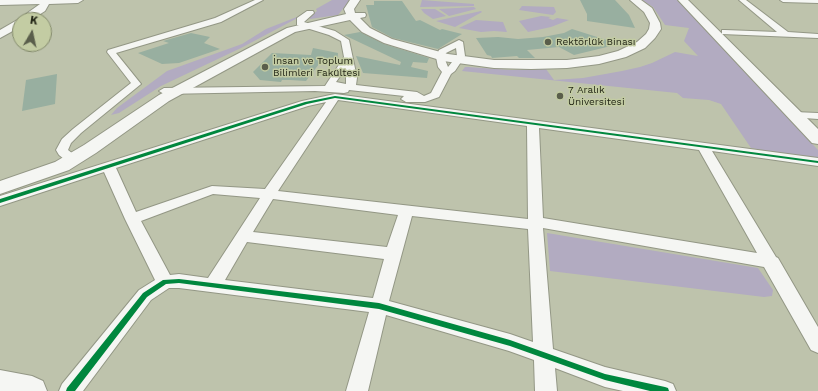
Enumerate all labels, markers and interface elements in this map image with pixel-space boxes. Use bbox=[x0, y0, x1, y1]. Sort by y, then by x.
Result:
north arrow bbox=[12, 12, 52, 52]
text: K bbox=[29, 14, 39, 28]
place label: Rektörlük Binası bbox=[556, 36, 635, 48]
marker: Rektörlük Binası bbox=[543, 37, 553, 47]
place label: İnsan ve Toplum Bilimleri Fakültesi bbox=[273, 55, 360, 78]
marker: İnsan ve Toplum Bilimleri Fakültesi bbox=[260, 62, 270, 72]
place label: 7 Aralık Üniversitesi bbox=[568, 84, 625, 108]
marker: 7 Aralık Üniversitesi bbox=[555, 91, 565, 101]

